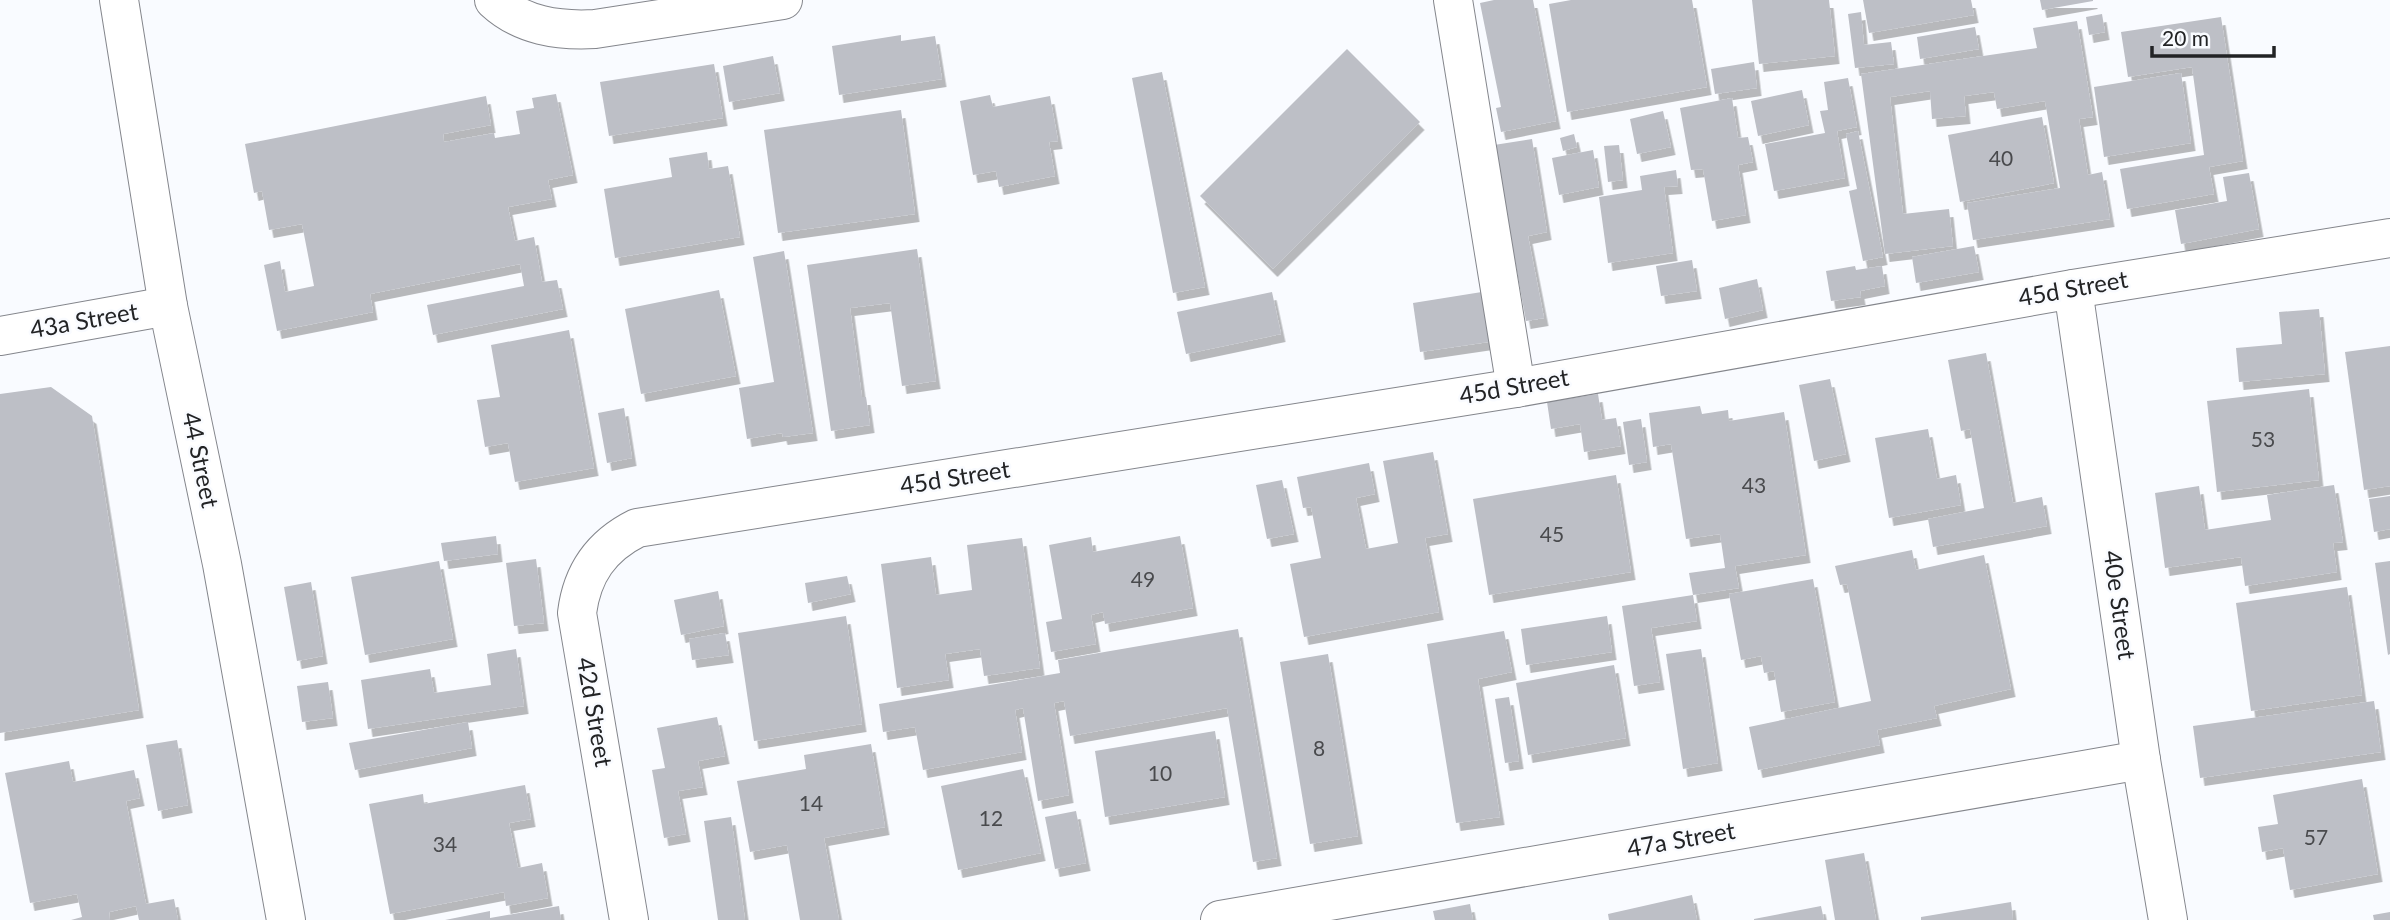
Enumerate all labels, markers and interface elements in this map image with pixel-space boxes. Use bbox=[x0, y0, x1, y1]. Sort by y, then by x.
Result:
scale bar bbox=[2152, 14, 2274, 58]
text: 20 m bbox=[2162, 25, 2209, 50]
house number: 40 bbox=[1989, 145, 2013, 170]
street label: 45d Street bbox=[2016, 264, 2130, 311]
street label: 43a Street bbox=[27, 296, 140, 343]
street label: 45d Street bbox=[1457, 362, 1571, 409]
street label: 44 Street bbox=[177, 409, 226, 511]
house number: 53 bbox=[2251, 426, 2275, 451]
street label: 45d Street bbox=[898, 453, 1012, 499]
house number: 43 bbox=[1742, 472, 1766, 497]
house number: 45 bbox=[1540, 521, 1564, 546]
street label: 40e Street bbox=[2098, 548, 2143, 662]
house number: 49 bbox=[1131, 566, 1155, 591]
street label: 42d Street bbox=[572, 655, 619, 769]
house number: 8 bbox=[1313, 735, 1325, 760]
house number: 10 bbox=[1148, 760, 1172, 785]
house number: 14 bbox=[799, 790, 823, 815]
house number: 12 bbox=[979, 805, 1003, 830]
street label: 47a Street bbox=[1624, 815, 1737, 862]
house number: 57 bbox=[2304, 824, 2328, 849]
house number: 34 bbox=[433, 831, 457, 856]

